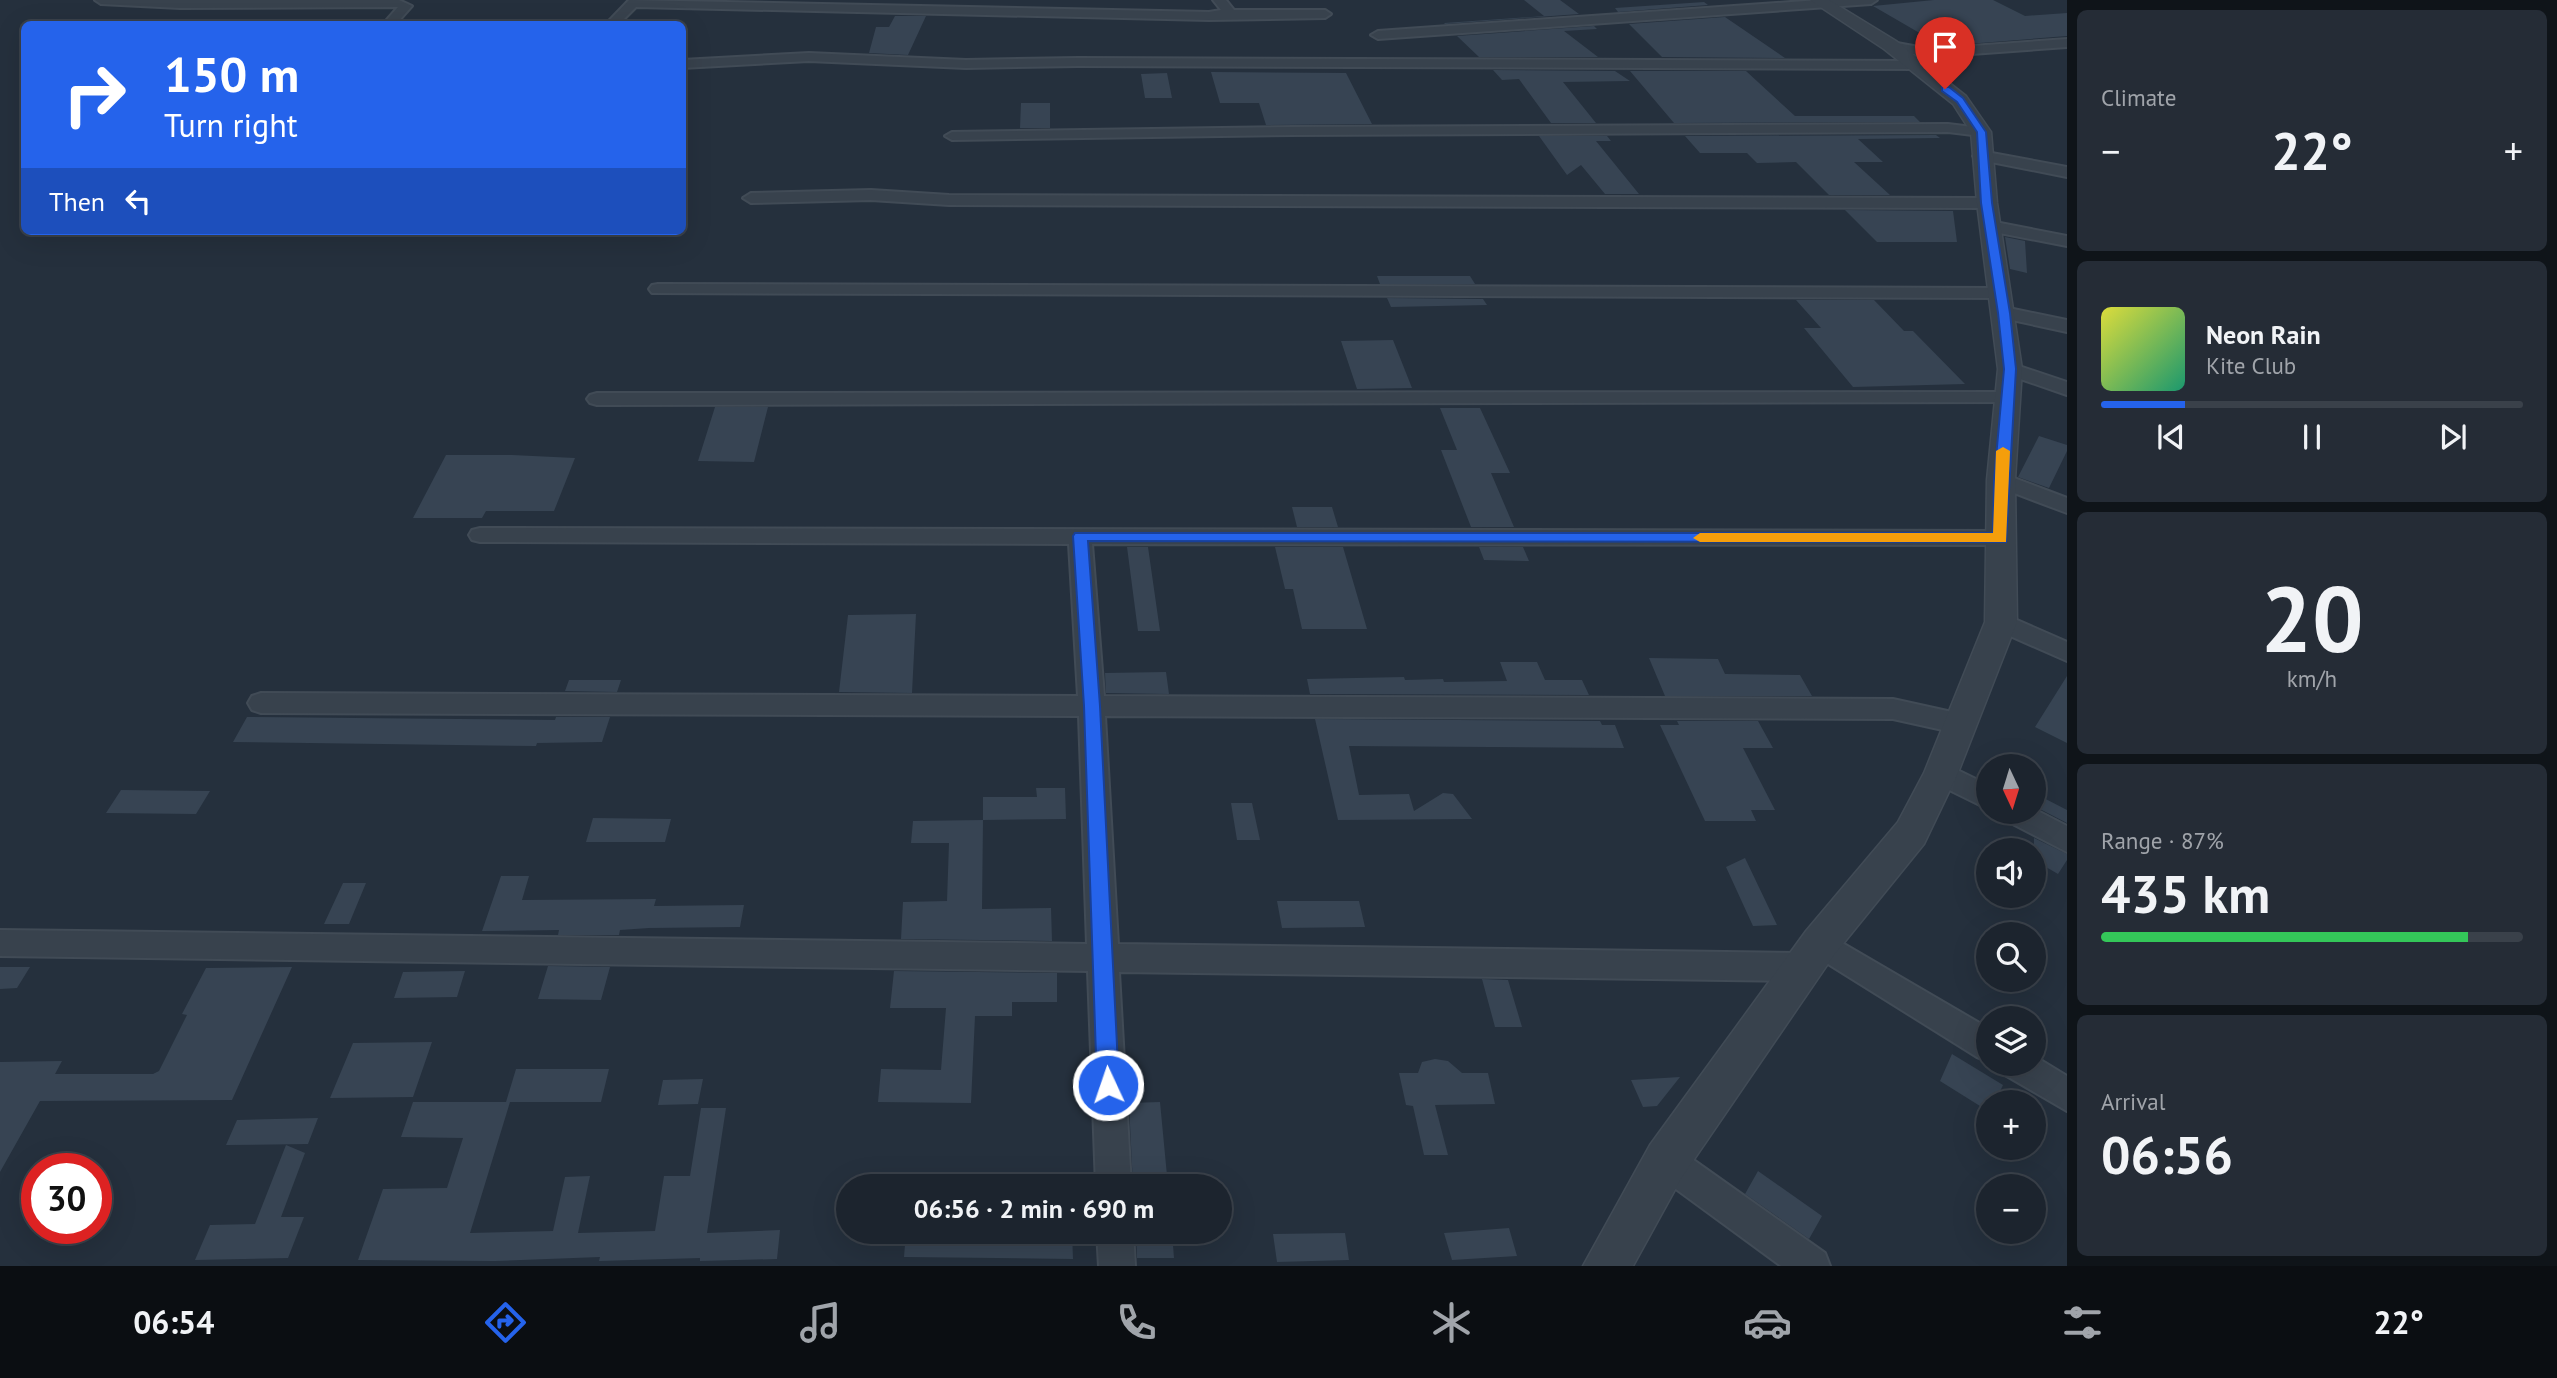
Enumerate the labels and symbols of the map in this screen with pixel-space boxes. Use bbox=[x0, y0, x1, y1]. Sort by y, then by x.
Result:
pin bbox=[1915, 17, 1975, 89]
north arrow bbox=[1976, 754, 2046, 824]
position arrow bbox=[1071, 1048, 1145, 1122]
speed limit sign: 30 bbox=[21, 1153, 112, 1244]

